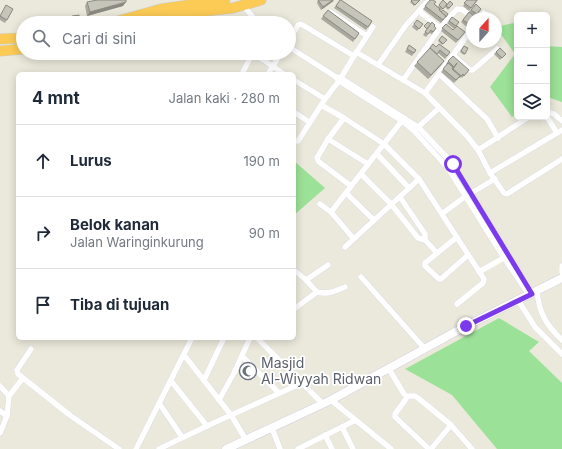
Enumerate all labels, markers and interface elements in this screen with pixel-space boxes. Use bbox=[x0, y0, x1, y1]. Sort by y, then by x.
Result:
north arrow bbox=[466, 12, 502, 48]
map controls bbox=[514, 12, 550, 120]
button: + bbox=[514, 12, 550, 48]
search box bbox=[16, 16, 296, 60]
icon: search bbox=[30, 27, 52, 49]
text: Cari di sini bbox=[62, 29, 136, 48]
button: − bbox=[514, 48, 550, 84]
button: layers bbox=[514, 84, 550, 120]
text: 4 mnt bbox=[32, 88, 80, 108]
text: Jalan kaki · 280 m bbox=[169, 90, 280, 106]
icon: ahead bbox=[32, 150, 54, 172]
text: Lurus bbox=[70, 151, 112, 170]
text: 190 m bbox=[243, 153, 280, 169]
route start bbox=[444, 155, 462, 173]
text: Belok kanan bbox=[70, 215, 159, 234]
icon: right bbox=[32, 222, 54, 244]
text: 90 m bbox=[249, 225, 280, 241]
text: Jalan Waringinkurung bbox=[70, 234, 204, 250]
icon: arrive bbox=[32, 294, 54, 316]
text: Tiba di tujuan bbox=[70, 295, 169, 314]
route end bbox=[457, 317, 475, 335]
place label: Masjid Al-Wiyyah Ridwan bbox=[261, 354, 381, 387]
mosque icon: Masjid Al-Wiyyah Ridwan bbox=[238, 361, 258, 381]

